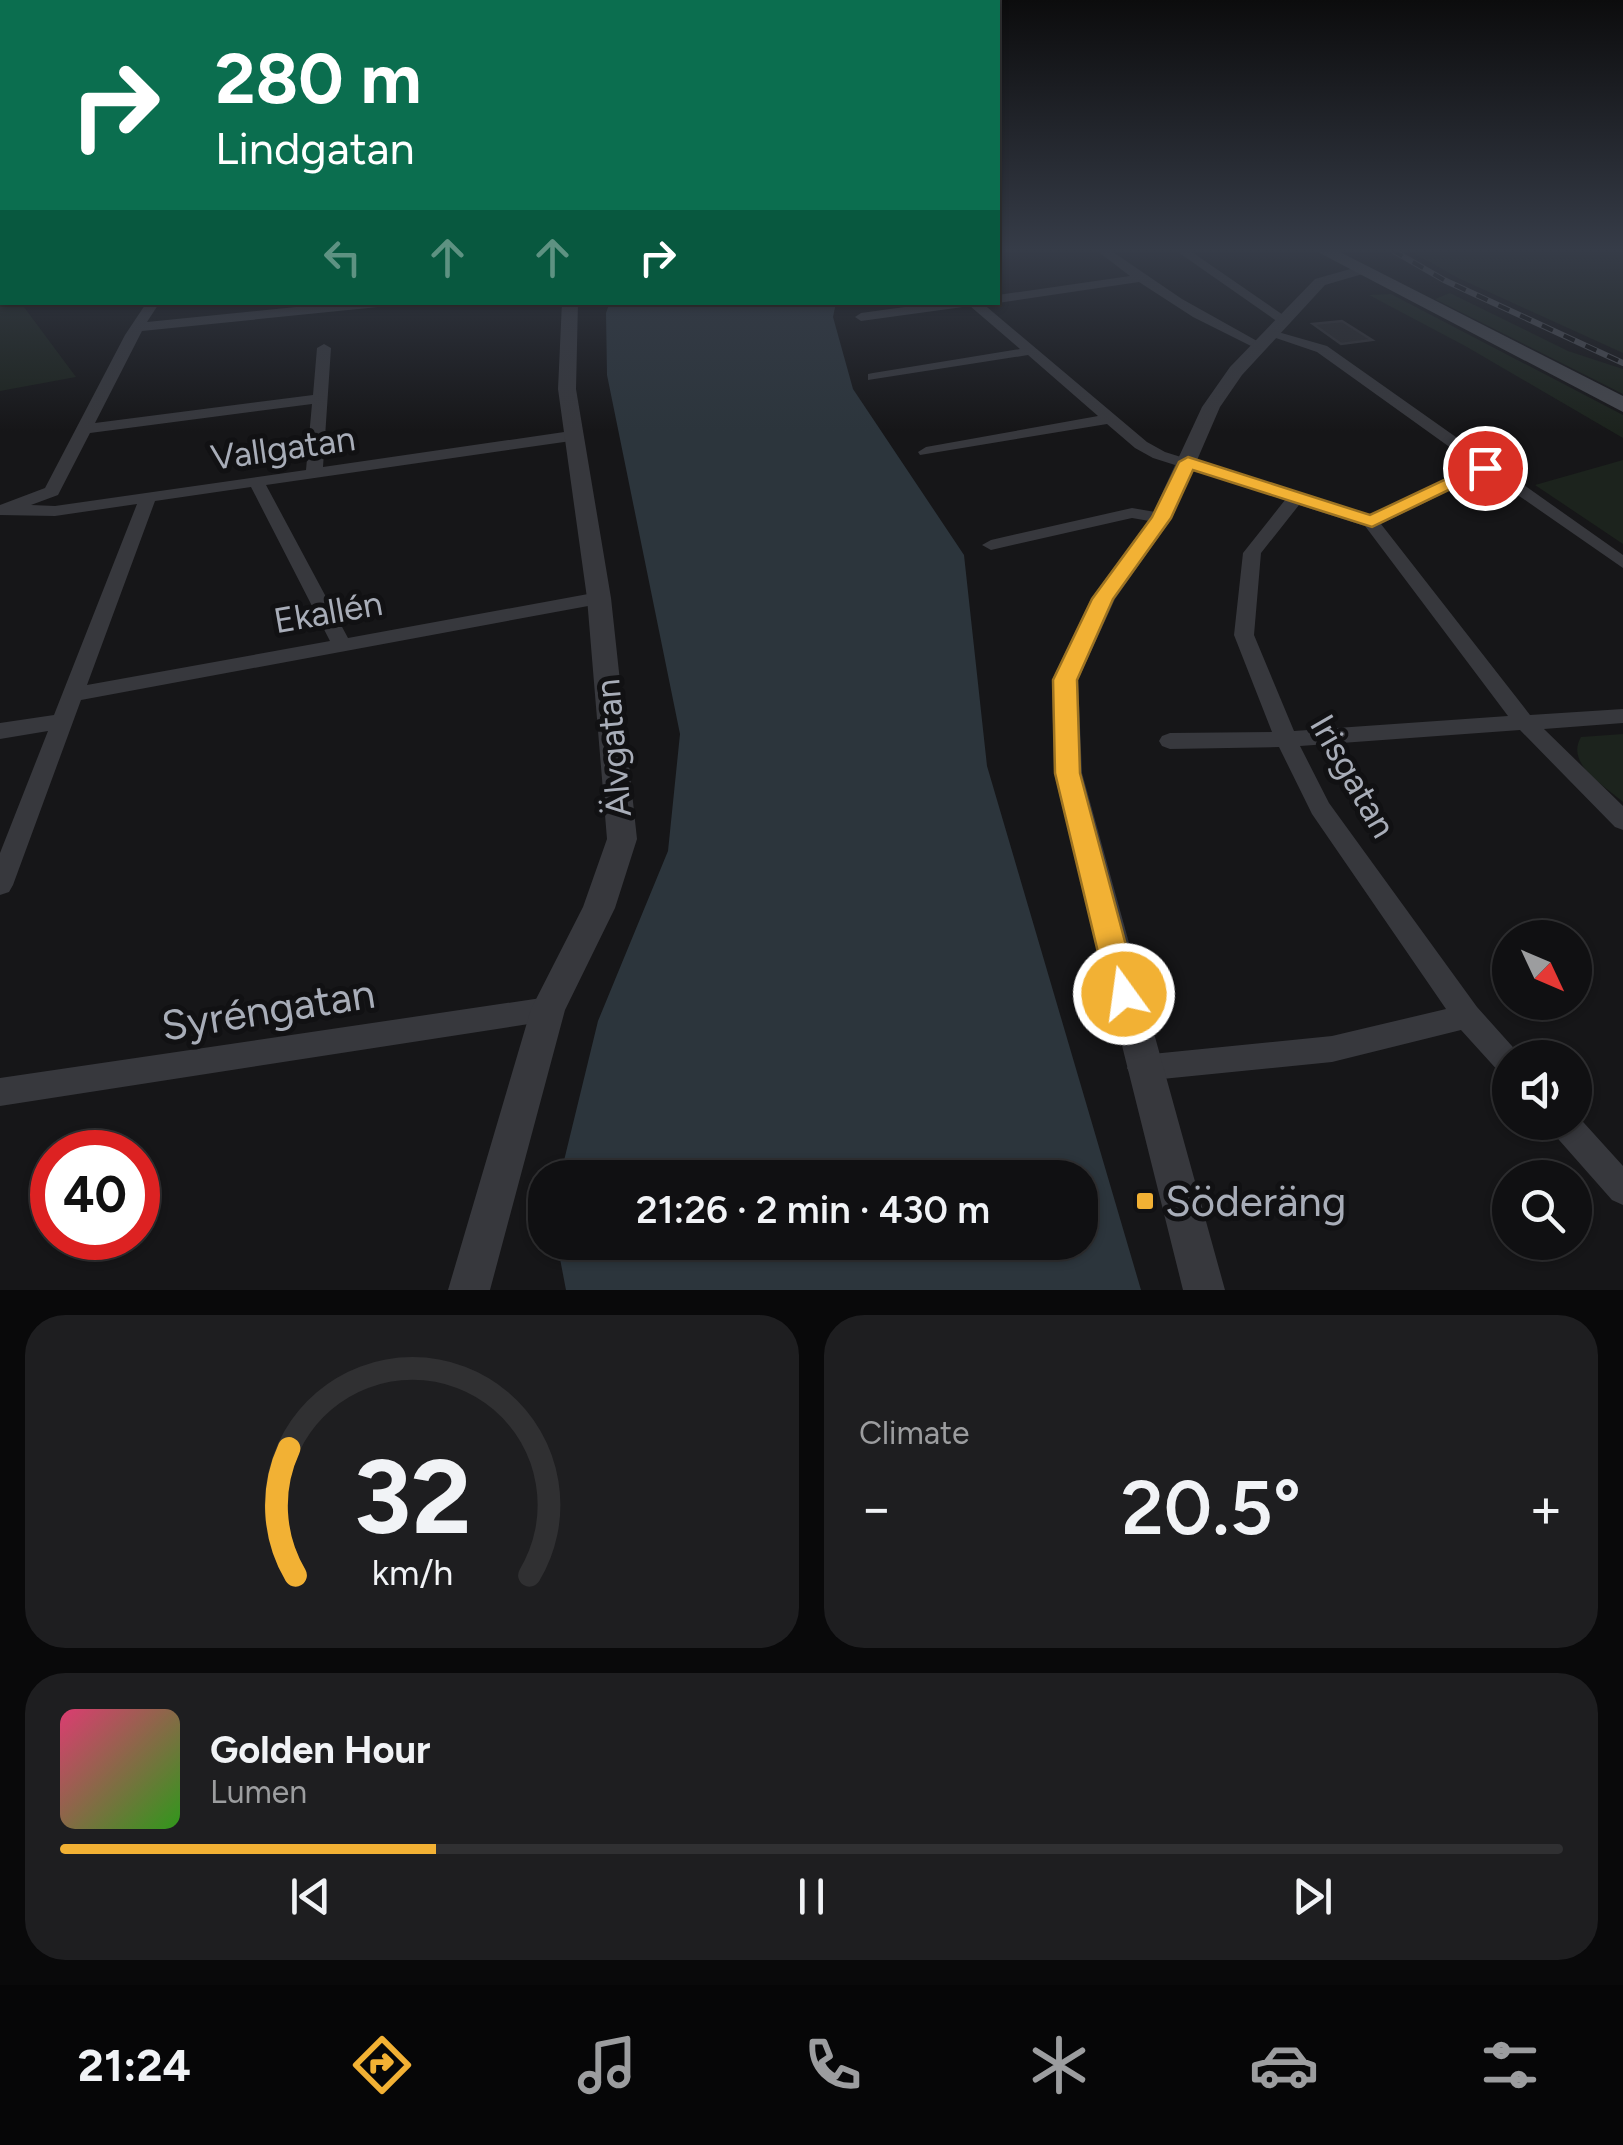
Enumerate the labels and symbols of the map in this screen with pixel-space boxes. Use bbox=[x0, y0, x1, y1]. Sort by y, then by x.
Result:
street label: Vallgatan bbox=[208, 417, 358, 479]
pin bbox=[1443, 426, 1528, 511]
street label: Ekallén bbox=[271, 582, 385, 642]
street label: Älvgatan bbox=[586, 677, 640, 819]
street label: Irisgatan bbox=[1301, 707, 1405, 845]
north arrow bbox=[1492, 920, 1592, 1020]
position arrow bbox=[1072, 942, 1176, 1046]
street label: Syréngatan bbox=[158, 967, 378, 1052]
speed limit sign: 40 bbox=[30, 1130, 160, 1260]
place label: Söderäng bbox=[1165, 1176, 1346, 1227]
marker: Söderäng bbox=[1134, 1190, 1156, 1212]

